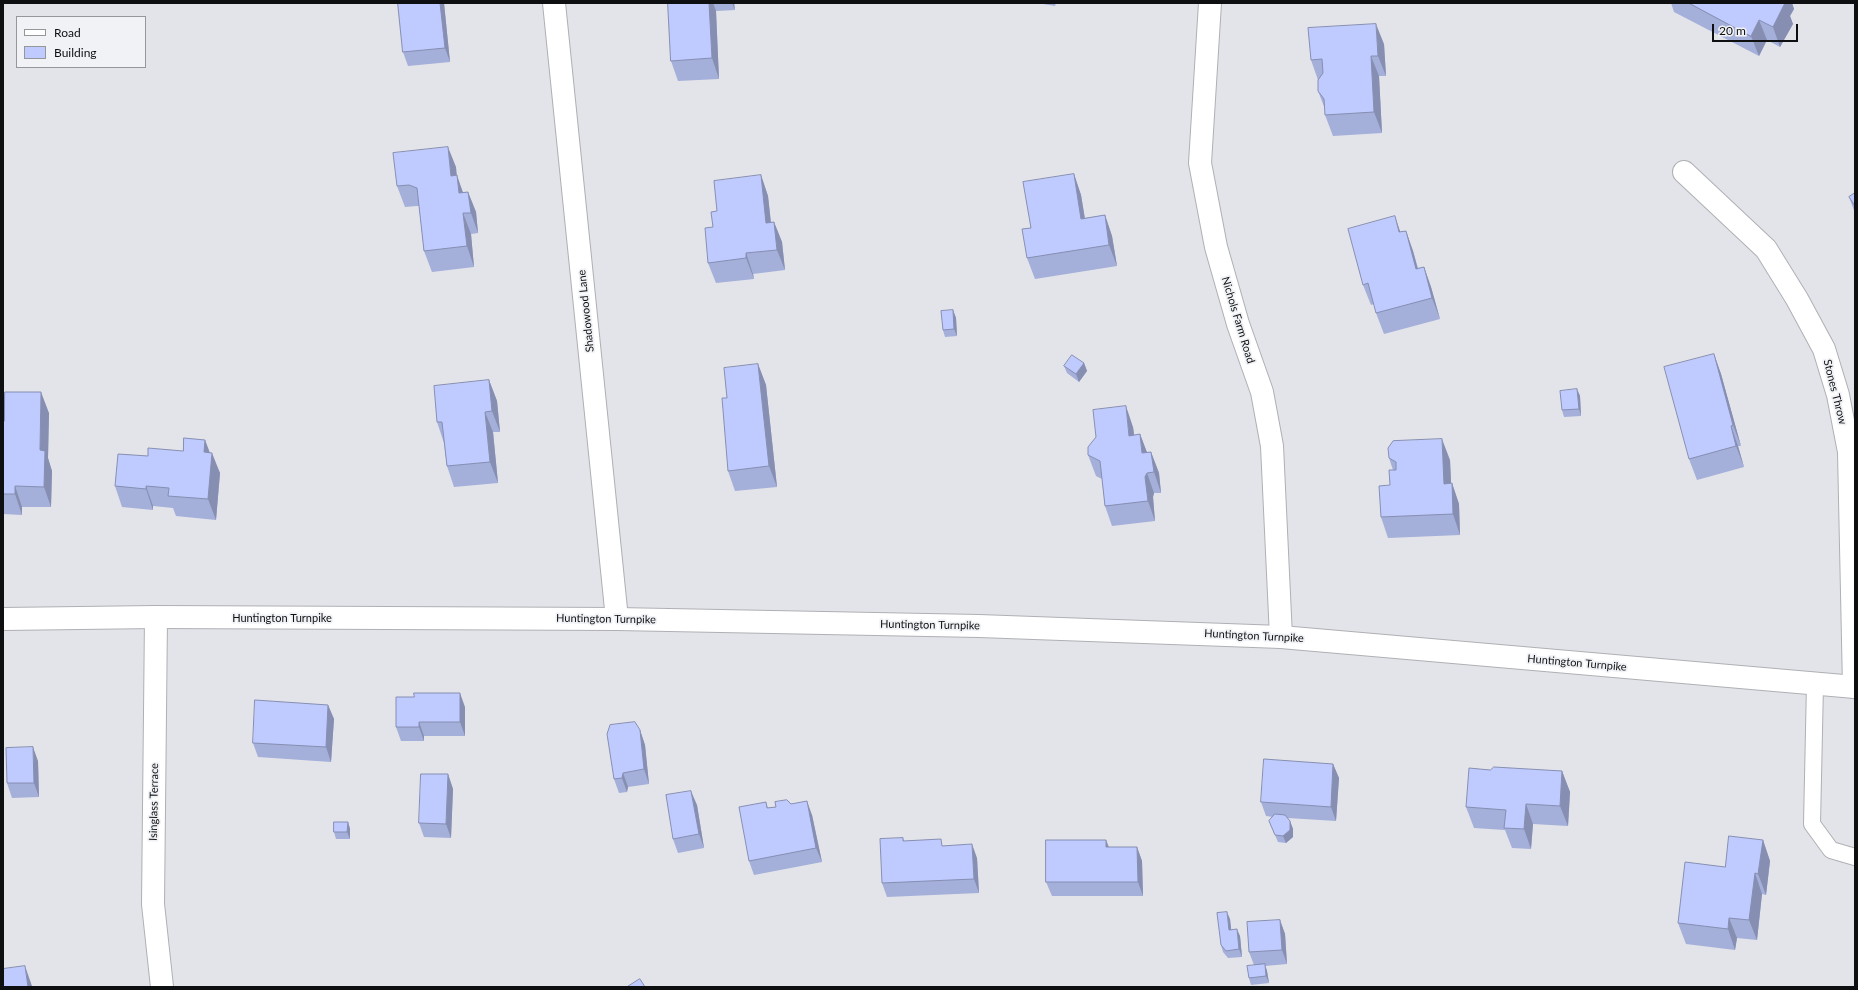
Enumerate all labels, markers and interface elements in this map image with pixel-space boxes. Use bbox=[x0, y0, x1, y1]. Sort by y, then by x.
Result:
legend bbox=[16, 16, 146, 68]
scale bar bbox=[1714, 16, 1800, 42]
text: 20 m bbox=[1719, 23, 1746, 38]
text: Road bbox=[54, 25, 81, 40]
text: Building bbox=[54, 45, 97, 60]
street label: Shadowood Lane bbox=[575, 269, 597, 353]
street label: Nichols Farm Road bbox=[1219, 275, 1257, 365]
street label: Stones Throw bbox=[1821, 358, 1849, 426]
street label: Huntington Turnpike bbox=[232, 611, 332, 625]
street label: Huntington Turnpike bbox=[556, 612, 656, 626]
street label: Huntington Turnpike bbox=[880, 618, 980, 632]
street label: Huntington Turnpike bbox=[1204, 627, 1304, 645]
street label: Huntington Turnpike bbox=[1527, 652, 1627, 674]
street label: Isinglass Terrace bbox=[147, 763, 161, 841]

